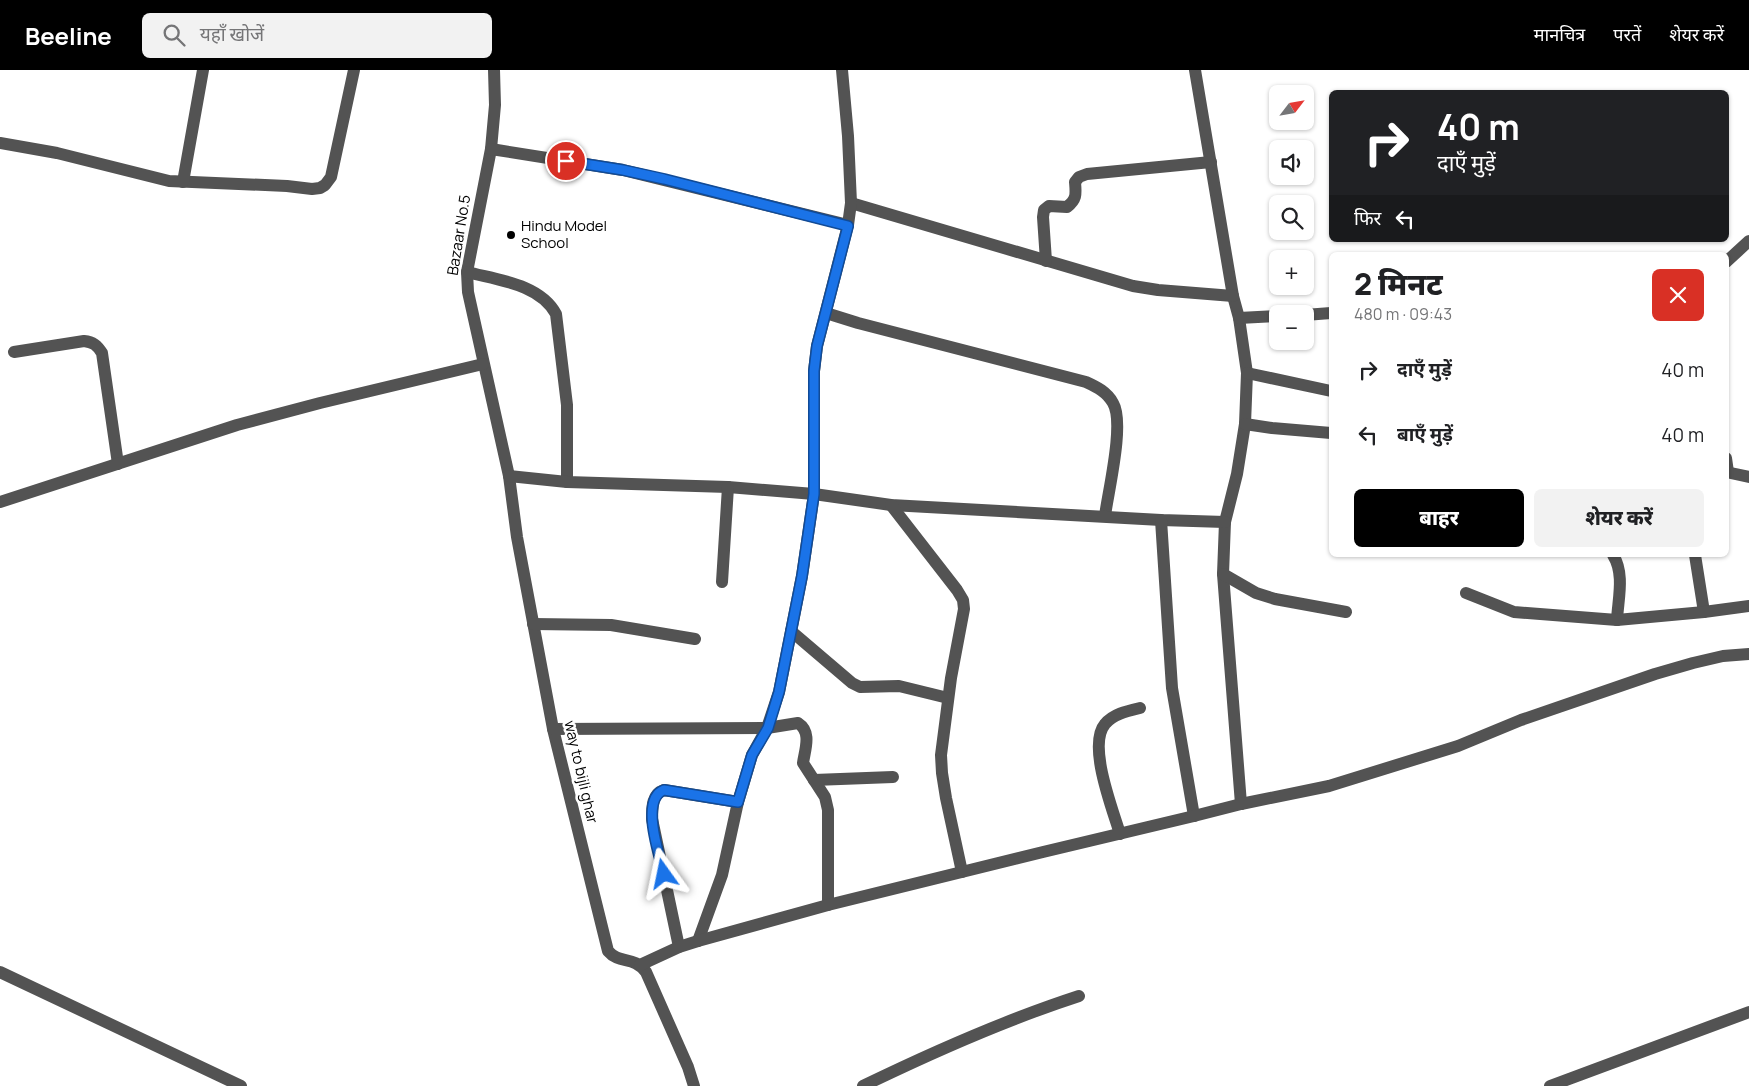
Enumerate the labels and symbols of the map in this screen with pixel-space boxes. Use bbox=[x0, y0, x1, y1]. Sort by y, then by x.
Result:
north arrow bbox=[1269, 85, 1314, 130]
pin bbox=[545, 140, 587, 182]
street label: Bazaar No.5 bbox=[442, 193, 475, 277]
place label: Hindu Model School bbox=[521, 215, 607, 253]
marker: Hindu Model School bbox=[505, 229, 517, 241]
street label: way to bijli ghar bbox=[559, 718, 604, 826]
position arrow bbox=[637, 847, 689, 899]

